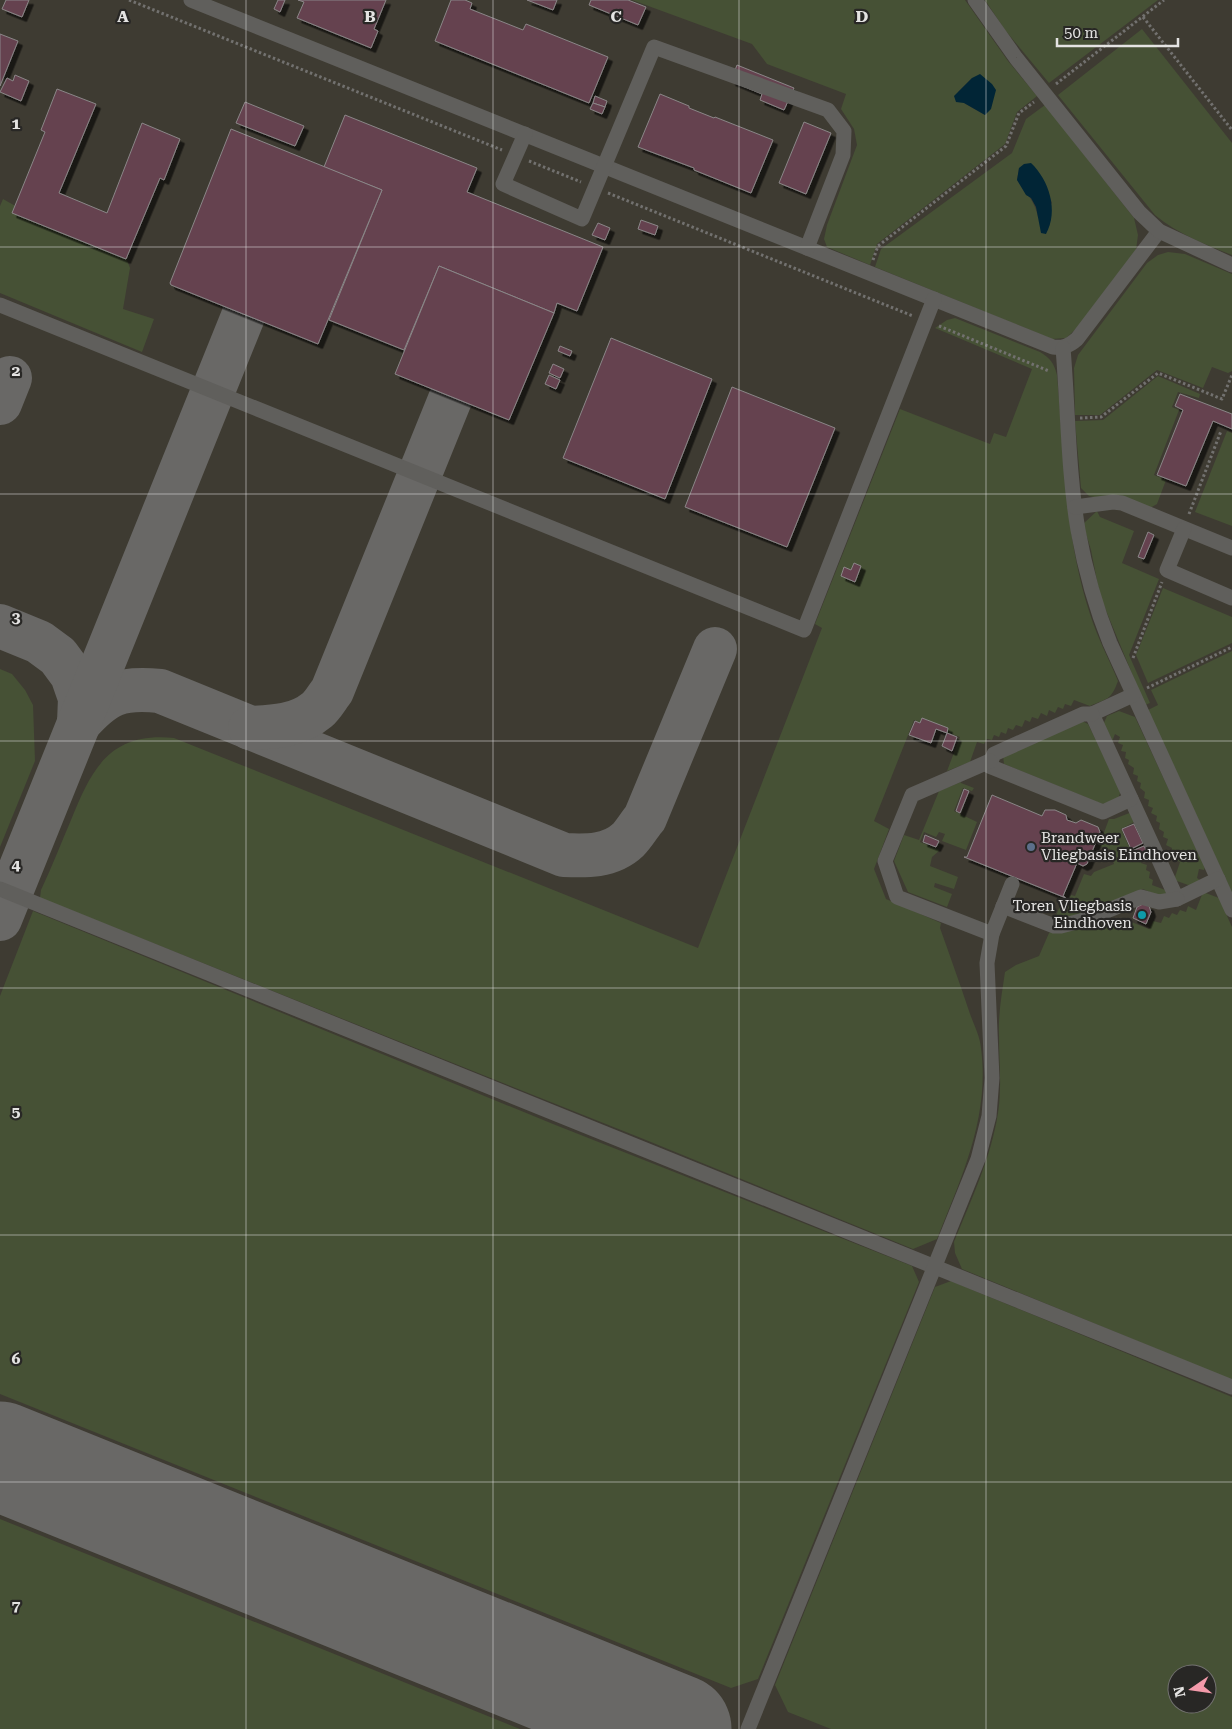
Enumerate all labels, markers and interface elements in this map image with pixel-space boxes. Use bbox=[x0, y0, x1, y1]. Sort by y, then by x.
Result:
text: A bbox=[117, 7, 129, 26]
text: B bbox=[364, 7, 376, 26]
text: C bbox=[610, 7, 622, 26]
text: D bbox=[856, 7, 869, 26]
scale bar bbox=[1057, 15, 1178, 47]
text: 50 m bbox=[1064, 24, 1099, 42]
text: 1 bbox=[12, 114, 21, 133]
text: 2 bbox=[12, 361, 21, 380]
text: 3 bbox=[12, 608, 21, 627]
place label: Brandweer Vliegbasis Eindhoven bbox=[1041, 829, 1197, 864]
marker: Brandweer Vliegbasis Eindhoven bbox=[1025, 841, 1037, 853]
text: 4 bbox=[12, 855, 21, 874]
place label: Toren Vliegbasis Eindhoven bbox=[1013, 897, 1132, 932]
marker: Toren Vliegbasis Eindhoven bbox=[1136, 909, 1148, 921]
text: 5 bbox=[12, 1102, 21, 1121]
text: 6 bbox=[12, 1349, 21, 1368]
text: 7 bbox=[12, 1596, 21, 1615]
north arrow bbox=[1167, 1664, 1217, 1714]
text: N bbox=[1170, 1685, 1188, 1699]

